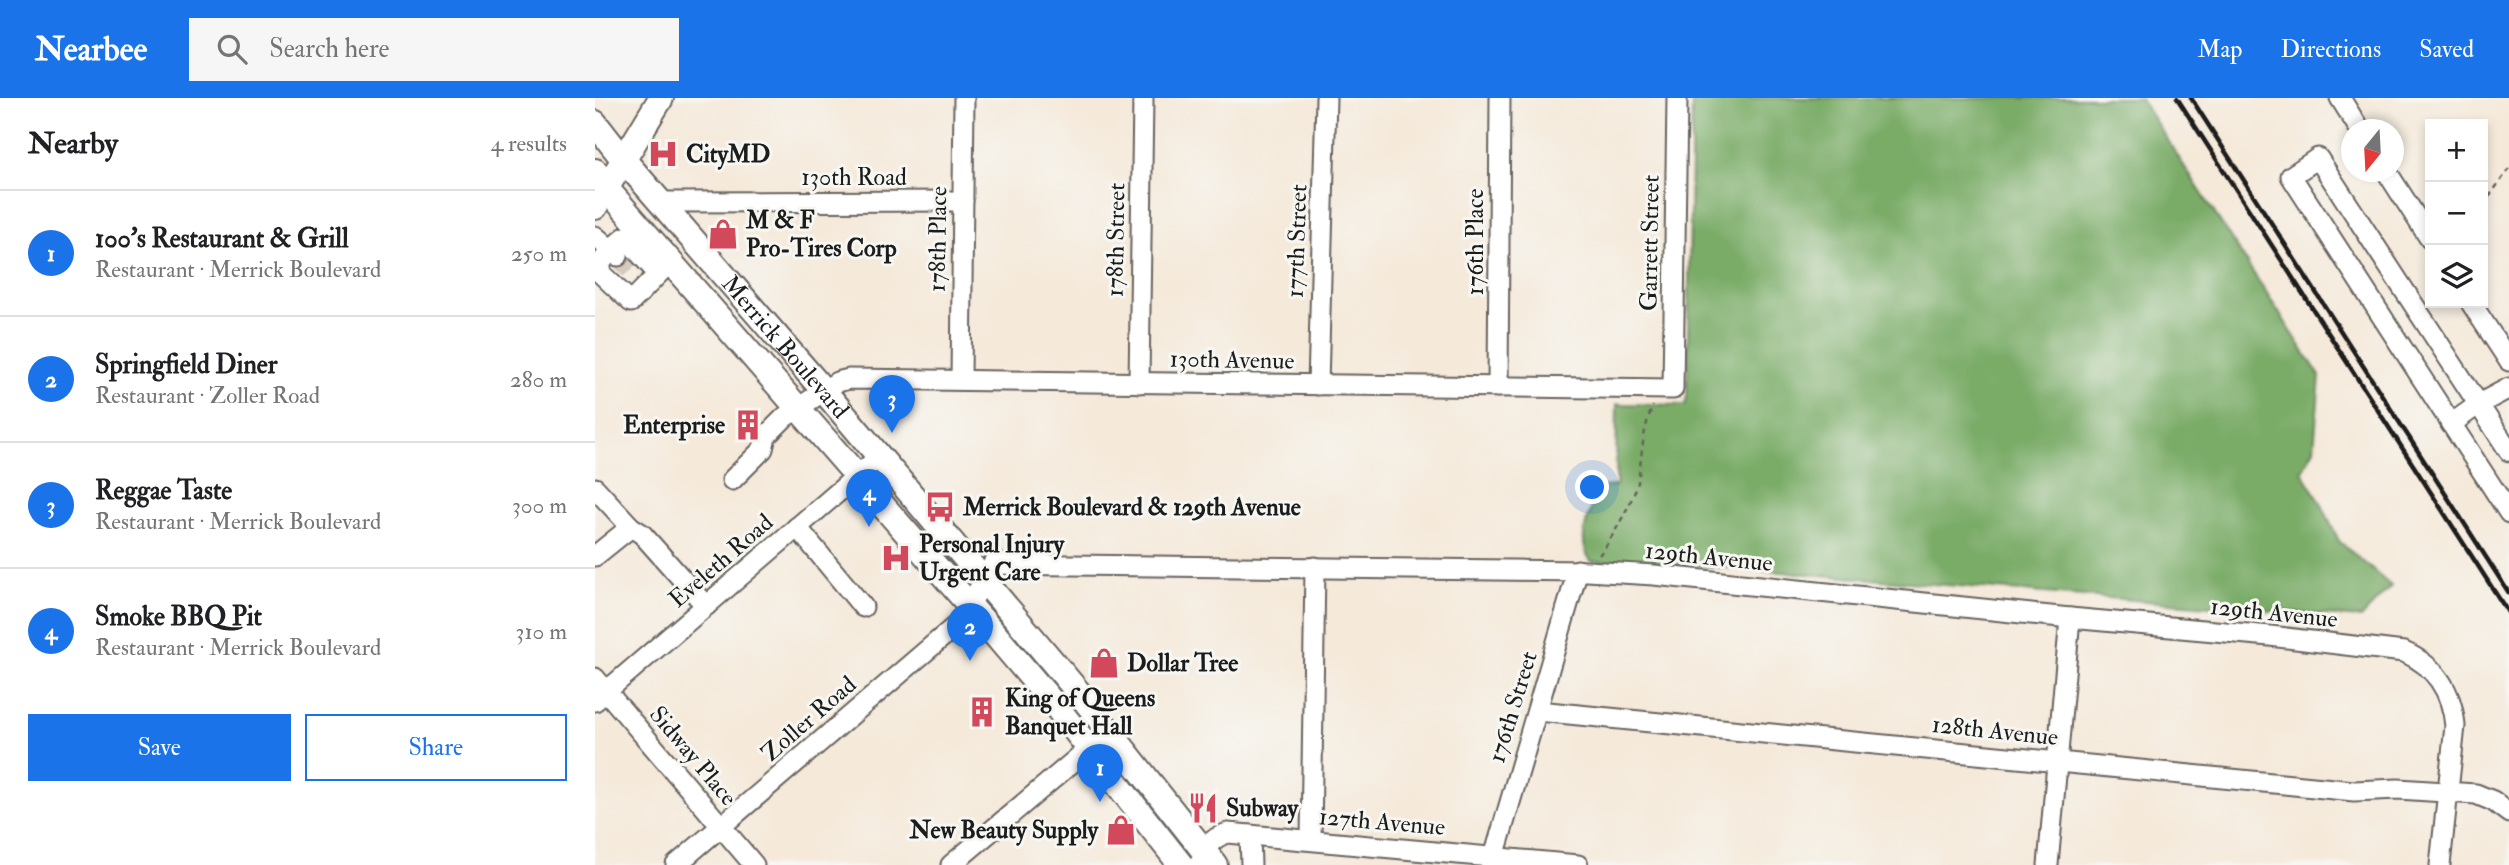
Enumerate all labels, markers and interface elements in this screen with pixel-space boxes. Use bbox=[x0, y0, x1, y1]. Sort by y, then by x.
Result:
search box bbox=[189, 18, 679, 81]
text: Nearbee bbox=[35, 29, 147, 70]
icon: search bbox=[213, 30, 251, 68]
text: Search here bbox=[269, 33, 389, 65]
text: Map bbox=[2197, 34, 2242, 65]
text: Directions bbox=[2280, 34, 2381, 65]
text: Saved bbox=[2419, 34, 2474, 65]
north arrow bbox=[2341, 119, 2404, 182]
map controls bbox=[2425, 119, 2488, 308]
button: + bbox=[2425, 119, 2488, 182]
text: Nearby bbox=[28, 125, 118, 162]
text: 4 results bbox=[491, 129, 567, 158]
hospital icon: CityMD bbox=[646, 137, 680, 171]
place label: CityMD bbox=[686, 139, 770, 170]
street label: 130th Road bbox=[801, 162, 907, 193]
street label: Garrett Street bbox=[1633, 174, 1667, 311]
street label: 178th Street bbox=[1100, 182, 1132, 297]
button: − bbox=[2425, 182, 2488, 245]
street label: 177th Street bbox=[1280, 183, 1314, 298]
street label: 178th Place bbox=[922, 186, 954, 292]
street label: 176th Place bbox=[1460, 189, 1491, 295]
place label: M & F Pro-Tires Corp bbox=[745, 205, 897, 264]
shop icon: M & F Pro-Tires Corp bbox=[706, 217, 740, 251]
text: 100's Restaurant & Grill bbox=[95, 223, 349, 255]
text: 1 bbox=[47, 239, 55, 268]
text: 250 m bbox=[511, 239, 567, 268]
button: layers bbox=[2425, 245, 2488, 308]
text: Restaurant · Merrick Boulevard bbox=[95, 255, 381, 284]
street label: Merrick Boulevard bbox=[715, 269, 856, 425]
street label: 130th Avenue bbox=[1169, 343, 1295, 377]
text: Springfield Diner bbox=[95, 349, 277, 381]
text: 2 bbox=[45, 365, 57, 394]
text: 280 m bbox=[510, 365, 567, 394]
pin: 3 bbox=[869, 375, 915, 433]
text: Restaurant · Zoller Road bbox=[95, 381, 320, 410]
building icon: Enterprise bbox=[731, 408, 765, 442]
place label: Enterprise bbox=[623, 410, 725, 441]
pin: 4 bbox=[846, 469, 892, 527]
your location bbox=[1575, 470, 1609, 504]
text: Reggae Taste bbox=[95, 475, 232, 507]
bus stop icon: Merrick Boulevard & 129th Avenue bbox=[923, 490, 957, 524]
text: 3 bbox=[47, 491, 55, 520]
text: 300 m bbox=[512, 491, 567, 520]
place label: Merrick Boulevard & 129th Avenue bbox=[962, 492, 1301, 523]
text: Restaurant · Merrick Boulevard bbox=[95, 507, 381, 536]
street label: Eveleth Road bbox=[662, 507, 780, 615]
place label: Personal Injury Urgent Care bbox=[919, 529, 1066, 588]
street label: 129th Avenue bbox=[1644, 535, 1774, 579]
hospital icon: Personal Injury Urgent Care bbox=[879, 541, 913, 575]
street label: 129th Avenue bbox=[2209, 591, 2339, 635]
text: Smoke BBQ Pit bbox=[95, 601, 262, 633]
pin: 2 bbox=[947, 603, 993, 661]
text: 4 bbox=[45, 617, 57, 646]
text: 310 m bbox=[516, 617, 567, 646]
text: Restaurant · Merrick Boulevard bbox=[95, 633, 381, 662]
shop icon: Dollar Tree bbox=[1087, 646, 1121, 680]
street label: 176th Street bbox=[1481, 647, 1545, 766]
place label: Dollar Tree bbox=[1127, 648, 1238, 679]
street label: Zoller Road bbox=[755, 669, 863, 769]
place label: King of Queens Banquet Hall bbox=[1005, 683, 1155, 742]
building icon: King of Queens Banquet Hall bbox=[965, 695, 999, 729]
street label: Sidway Place bbox=[642, 700, 744, 812]
street label: 128th Avenue bbox=[1930, 709, 2060, 753]
button: Save bbox=[28, 714, 291, 781]
button: Share bbox=[305, 714, 567, 781]
pin: 1 bbox=[1077, 744, 1123, 802]
restaurant icon: Subway bbox=[1186, 791, 1220, 825]
place label: Subway bbox=[1226, 793, 1300, 824]
street label: 127th Avenue bbox=[1318, 801, 1446, 843]
shop icon: New Beauty Supply bbox=[1104, 813, 1138, 847]
place label: New Beauty Supply bbox=[908, 815, 1099, 846]

